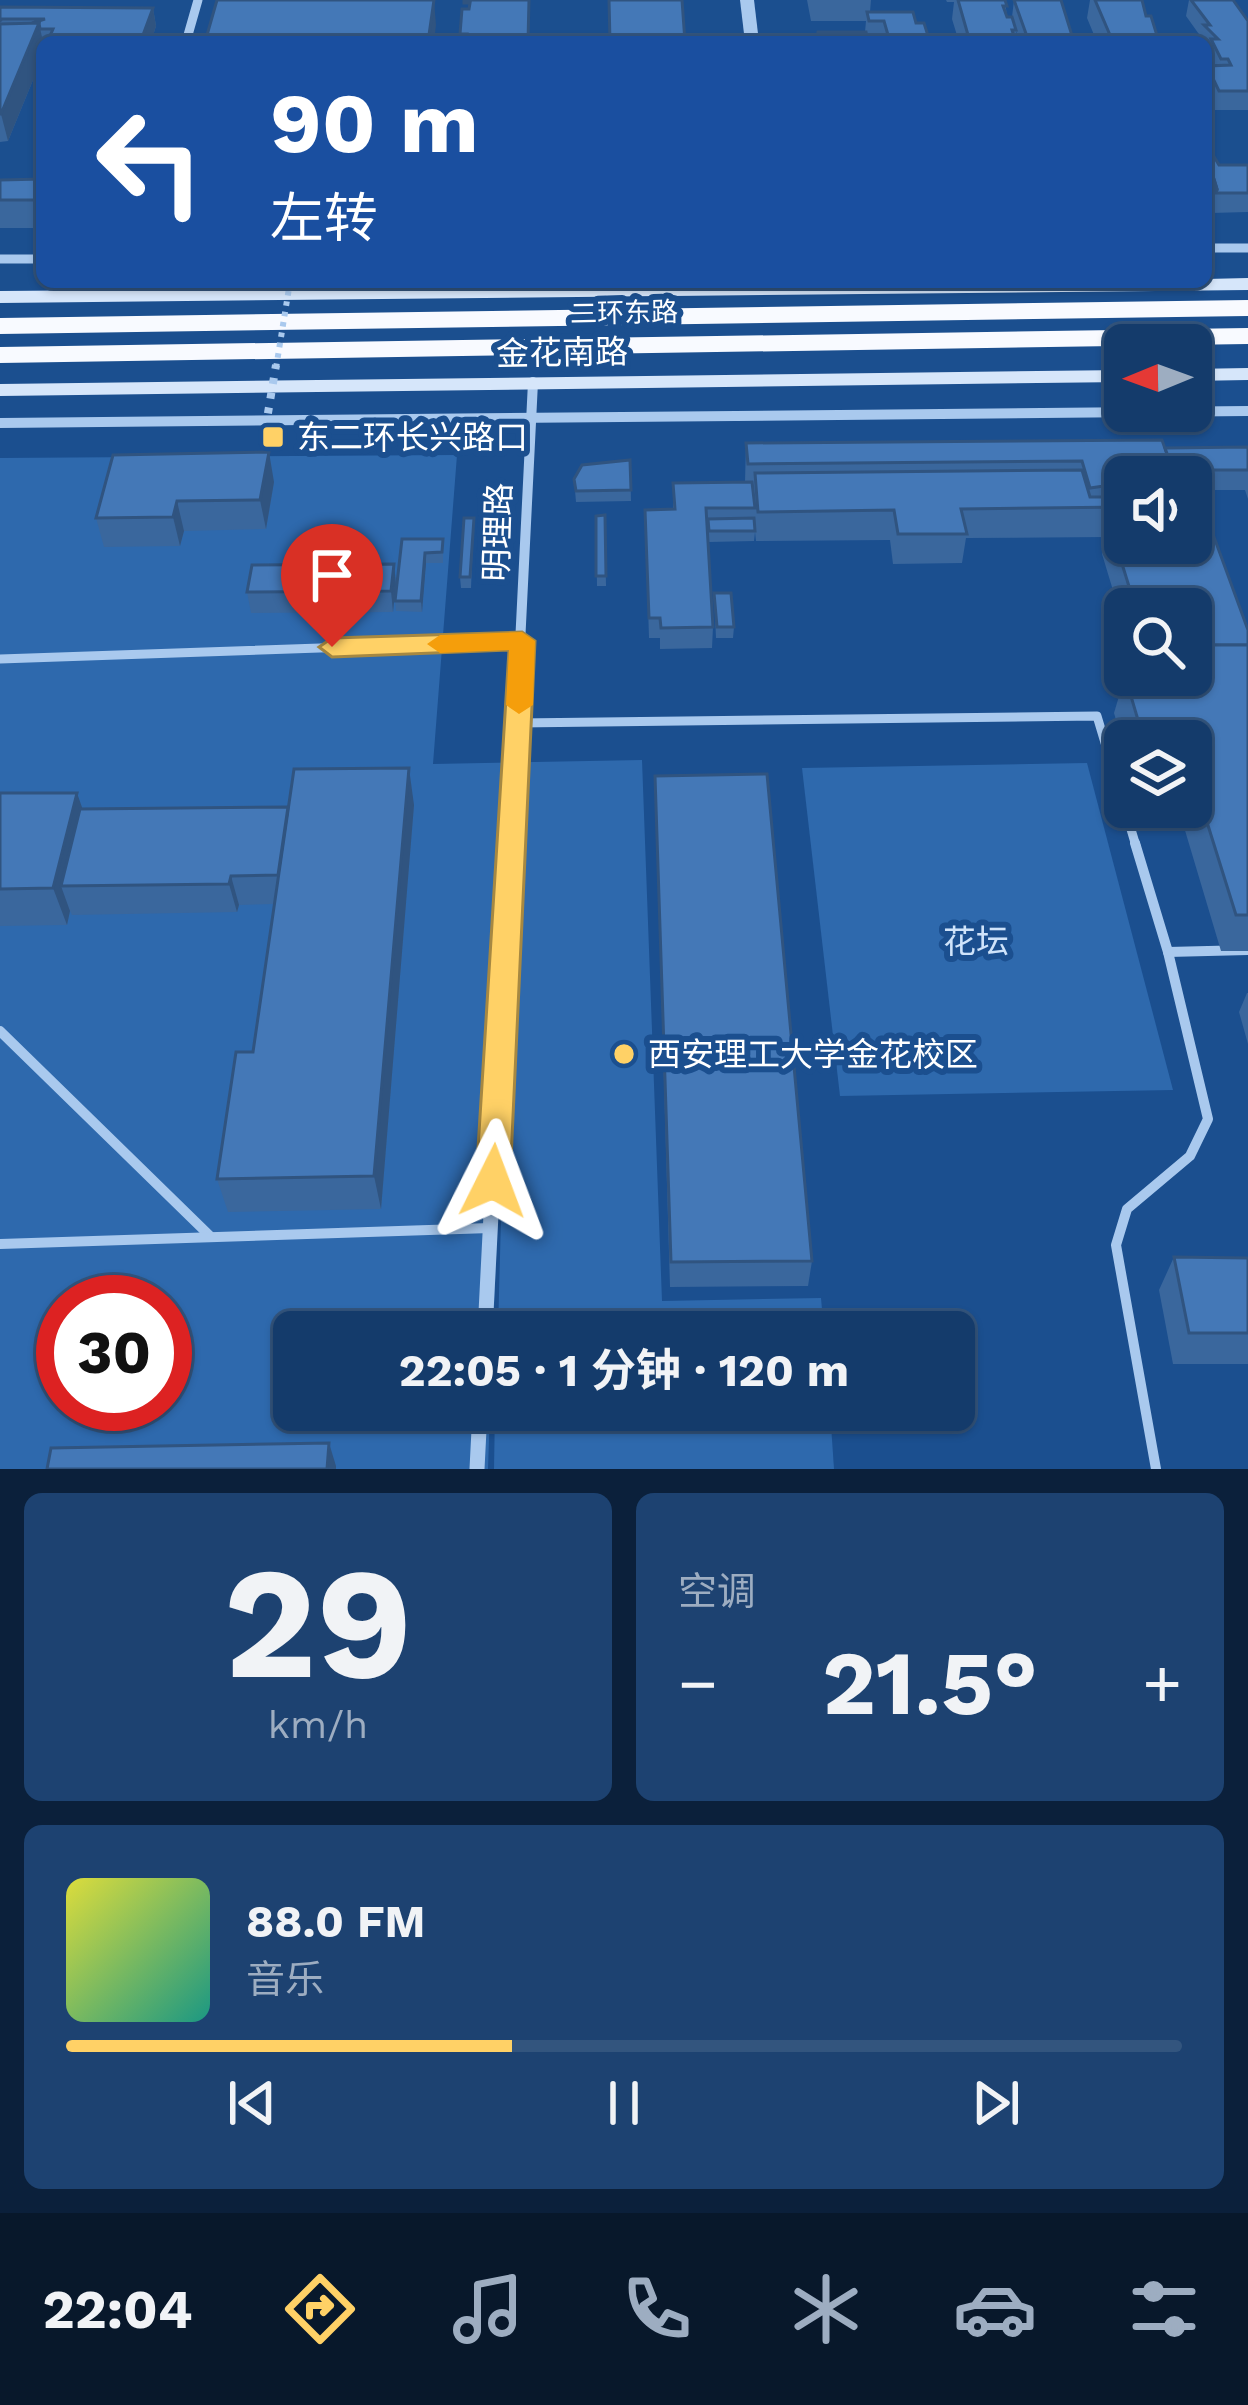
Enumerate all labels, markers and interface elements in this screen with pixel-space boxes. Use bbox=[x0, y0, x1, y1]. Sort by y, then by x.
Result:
text: 90 m bbox=[270, 74, 479, 172]
icon: left bbox=[72, 84, 228, 240]
text: 左转 bbox=[270, 187, 378, 250]
street label: 二环东路 bbox=[570, 296, 678, 330]
north arrow bbox=[1104, 324, 1212, 432]
map controls bbox=[1104, 324, 1212, 828]
street label: 金花南路 bbox=[496, 332, 628, 373]
place label: 东二环长兴路口 bbox=[297, 418, 528, 457]
marker: 东二环长兴路口 bbox=[260, 424, 286, 450]
button: sound bbox=[1104, 456, 1212, 564]
street label: 明理路 bbox=[476, 482, 519, 582]
pin bbox=[281, 524, 383, 647]
icon: arrive bbox=[299, 542, 365, 608]
button: search bbox=[1104, 588, 1212, 696]
button: layers bbox=[1104, 720, 1212, 828]
park label: 花坛 bbox=[943, 922, 1009, 961]
place label: 西安理工大学金花校区 bbox=[648, 1035, 978, 1074]
marker: 西安理工大学金花校区 bbox=[611, 1041, 637, 1067]
position arrow bbox=[430, 1118, 556, 1244]
speed limit sign: 30 bbox=[36, 1275, 192, 1431]
text: 22:05 · 1 分钟 · 120 m bbox=[399, 1344, 849, 1397]
text: 29 bbox=[223, 1532, 413, 1715]
text: 空调 bbox=[678, 1569, 756, 1614]
text: 21.5° bbox=[822, 1630, 1038, 1736]
text: − bbox=[678, 1645, 718, 1722]
text: + bbox=[1142, 1645, 1182, 1722]
text: km/h bbox=[268, 1702, 368, 1747]
text: 88.0 FM bbox=[246, 1895, 425, 1948]
text: 音乐 bbox=[246, 1957, 324, 2002]
icon: previous bbox=[219, 2070, 285, 2136]
icon: pause bbox=[591, 2070, 657, 2136]
icon: next bbox=[963, 2070, 1029, 2136]
icon: directions bbox=[278, 2267, 362, 2351]
icon: music bbox=[446, 2267, 530, 2351]
icon: phone bbox=[615, 2267, 699, 2351]
icon: climate bbox=[784, 2267, 868, 2351]
icon: car bbox=[953, 2267, 1037, 2351]
icon: filters bbox=[1122, 2267, 1206, 2351]
text: 22:04 bbox=[42, 2278, 193, 2341]

